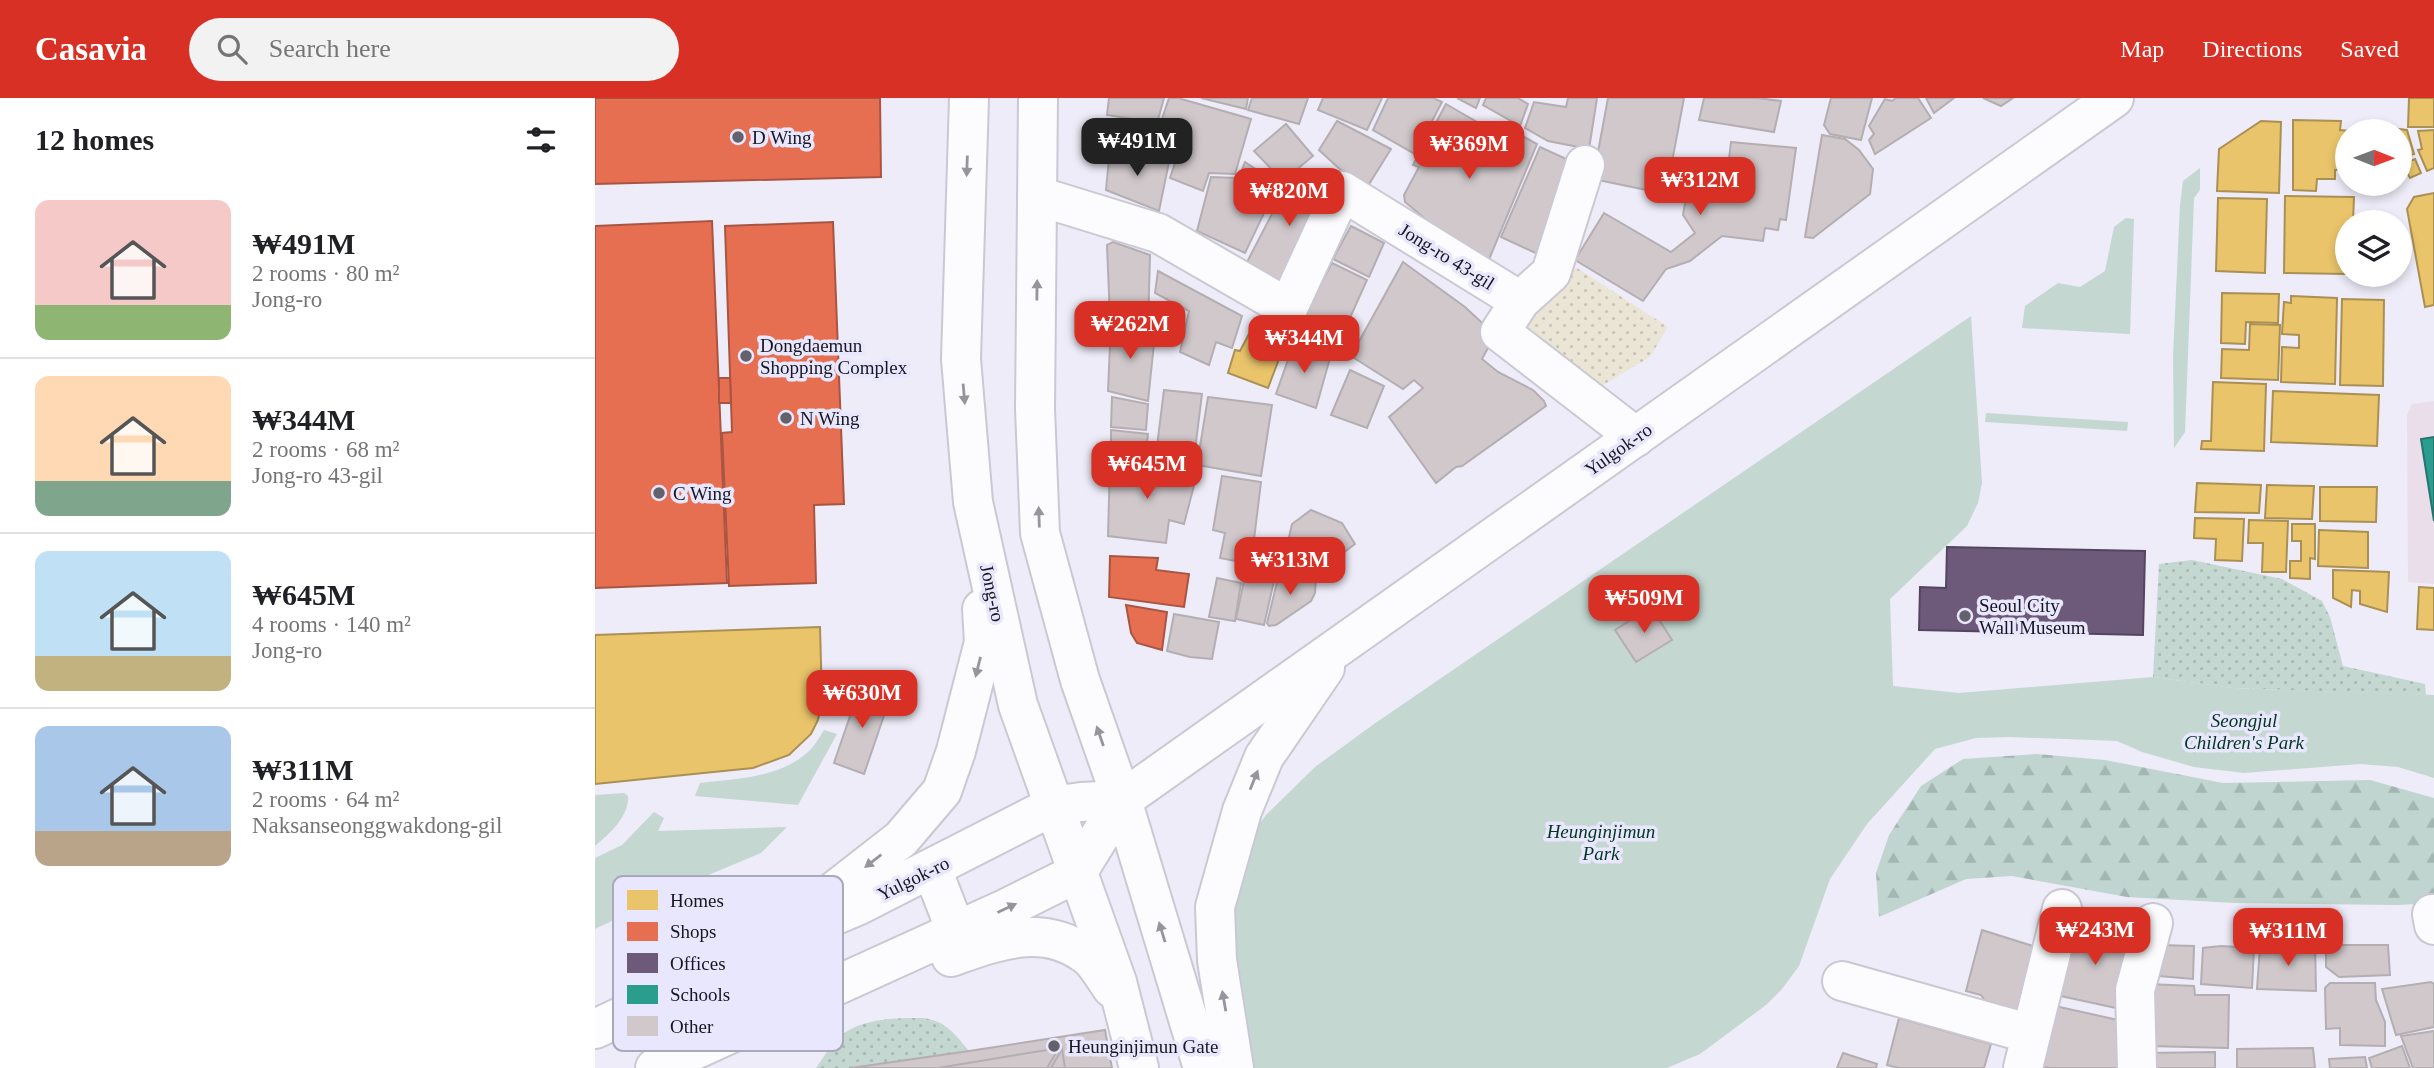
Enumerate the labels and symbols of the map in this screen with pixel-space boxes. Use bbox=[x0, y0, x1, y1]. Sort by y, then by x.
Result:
pin: ₩491M bbox=[1088, 118, 1186, 178]
north arrow bbox=[2335, 119, 2411, 196]
pin: ₩369M bbox=[1420, 122, 1518, 181]
place label: D Wing bbox=[752, 127, 812, 148]
marker: D Wing bbox=[730, 129, 746, 145]
one-way arrow bbox=[961, 155, 973, 177]
pin: ₩312M bbox=[1651, 158, 1749, 217]
pin: ₩820M bbox=[1240, 169, 1338, 228]
street label: Jong-ro 43-gil bbox=[1395, 219, 1498, 294]
one-way arrow bbox=[1031, 279, 1042, 301]
pin: ₩262M bbox=[1081, 302, 1179, 361]
pin: ₩344M bbox=[1255, 316, 1353, 375]
place label: Dongdaemun Shopping Complex bbox=[760, 335, 908, 378]
marker: Dongdaemun Shopping Complex bbox=[738, 348, 754, 364]
one-way arrow bbox=[959, 383, 970, 405]
place label: N Wing bbox=[800, 408, 860, 429]
marker: N Wing bbox=[778, 410, 794, 426]
street label: Yulgok-ro bbox=[1581, 419, 1656, 480]
pin: ₩645M bbox=[1098, 442, 1196, 501]
place label: C Wing bbox=[673, 483, 732, 504]
marker: C Wing bbox=[651, 485, 667, 501]
one-way arrow bbox=[1034, 506, 1045, 528]
pin: ₩313M bbox=[1241, 538, 1339, 597]
street label: Jong-ro bbox=[976, 563, 1009, 624]
pin: ₩509M bbox=[1595, 575, 1693, 635]
place label: Seoul City Wall Museum bbox=[1979, 595, 2086, 638]
marker: Seoul City Wall Museum bbox=[1957, 608, 1973, 624]
one-way arrow bbox=[972, 657, 983, 679]
pin: ₩630M bbox=[813, 670, 911, 730]
park label: Seongjul Children's Park bbox=[2184, 710, 2305, 753]
one-way arrow bbox=[1094, 726, 1105, 747]
one-way arrow bbox=[1249, 769, 1260, 790]
park label: Heunginjimun Park bbox=[1546, 821, 1655, 864]
street label: Yulgok-ro bbox=[874, 852, 952, 905]
one-way arrow bbox=[865, 854, 883, 869]
legend bbox=[613, 876, 843, 1051]
text: Homes bbox=[670, 890, 724, 911]
one-way arrow bbox=[997, 902, 1017, 913]
pin: ₩243M bbox=[2046, 908, 2144, 967]
pin: ₩311M bbox=[2239, 908, 2337, 968]
text: Shops bbox=[670, 921, 716, 942]
one-way arrow bbox=[1156, 922, 1166, 943]
text: Offices bbox=[670, 953, 726, 974]
text: Schools bbox=[670, 984, 730, 1005]
one-way arrow bbox=[1218, 989, 1229, 1011]
text: Other bbox=[670, 1016, 714, 1037]
place label: Heunginjimun Gate bbox=[1068, 1036, 1218, 1057]
marker: Heunginjimun Gate bbox=[1046, 1038, 1062, 1054]

